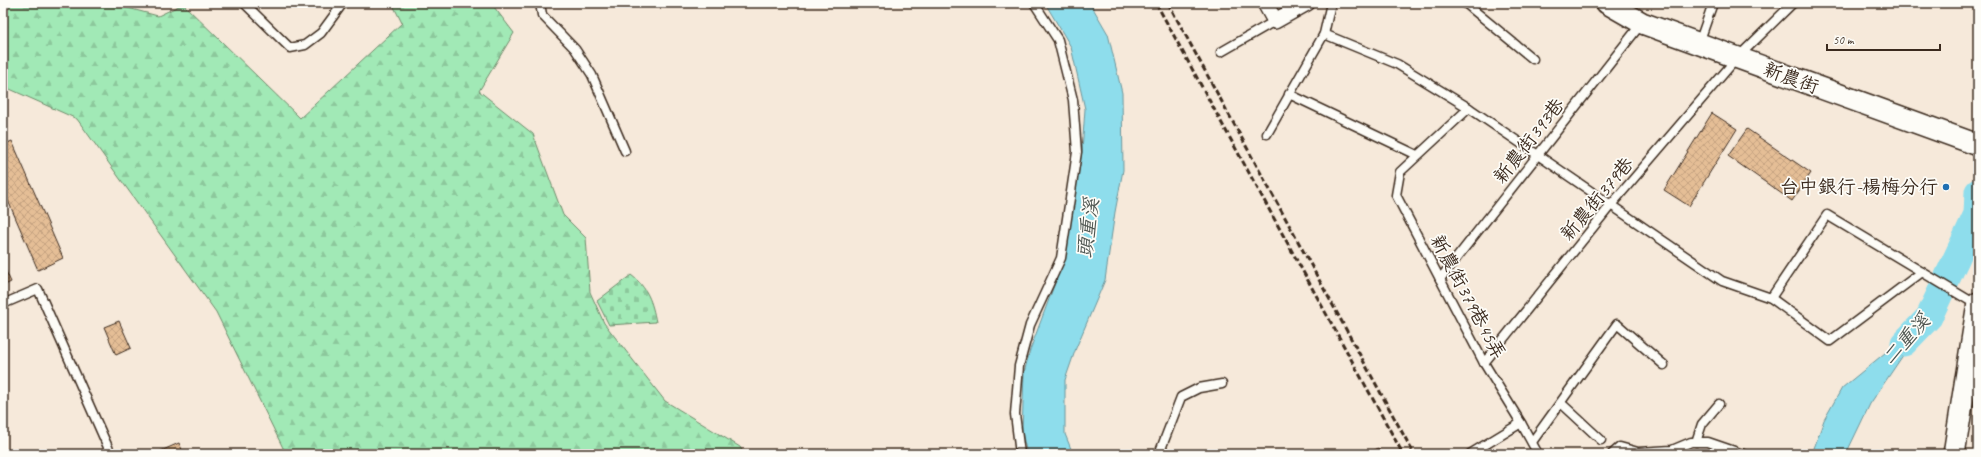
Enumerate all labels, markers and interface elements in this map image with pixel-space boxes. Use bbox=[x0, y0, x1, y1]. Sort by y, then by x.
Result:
scale bar bbox=[1827, 26, 1940, 52]
text: 50 m bbox=[1833, 32, 1855, 48]
street label: 新農街 bbox=[1760, 57, 1822, 99]
street label: 新農街393巷 bbox=[1488, 94, 1570, 188]
street label: 新農街379巷 bbox=[1555, 152, 1639, 246]
place label: 台中銀行-楊梅分行 bbox=[1780, 175, 1938, 199]
marker: 台中銀行-楊梅分行 bbox=[1941, 182, 1951, 192]
water label: 頭重溪 bbox=[1072, 196, 1104, 259]
street label: 新農街379巷45弄 bbox=[1425, 231, 1511, 363]
water label: 二重溪 bbox=[1877, 308, 1936, 370]

